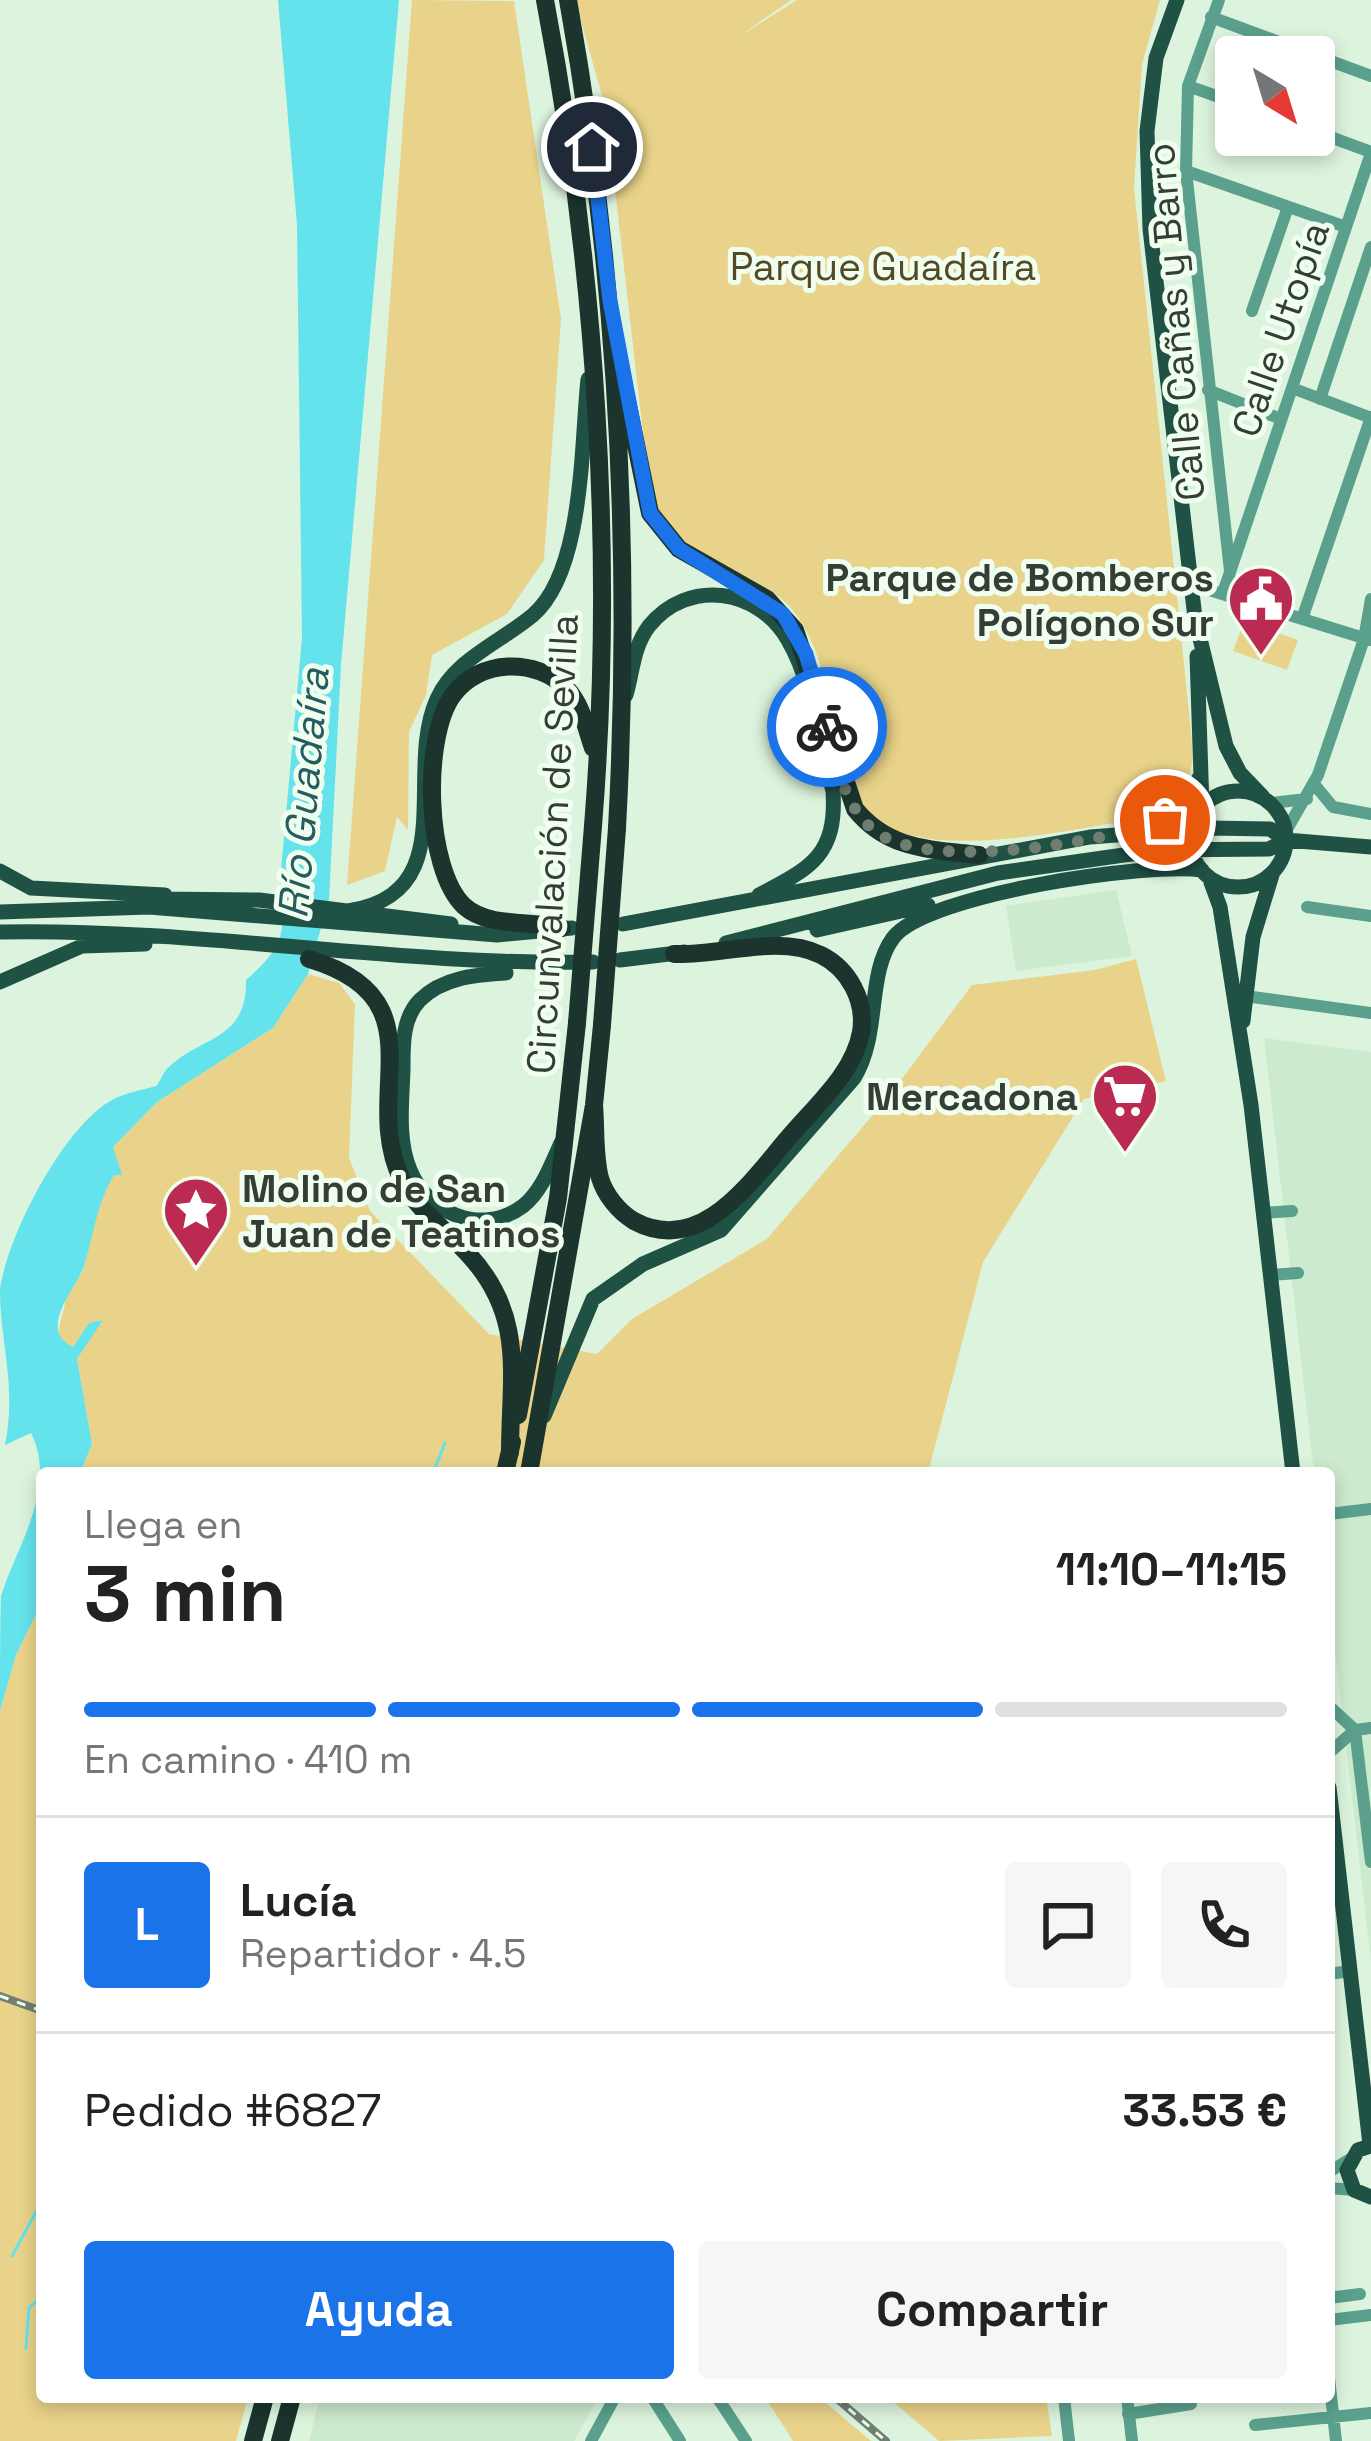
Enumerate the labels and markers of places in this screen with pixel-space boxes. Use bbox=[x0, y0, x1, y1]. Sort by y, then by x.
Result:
pin bbox=[541, 96, 643, 198]
place label: Parque de Bomberos Polígono Sur bbox=[825, 553, 1214, 647]
public building icon: Parque de Bomberos Polígono Sur bbox=[1226, 564, 1296, 658]
pin bbox=[1114, 769, 1216, 871]
supermarket icon: Mercadona bbox=[1090, 1061, 1160, 1155]
place label: Mercadona bbox=[866, 1072, 1078, 1121]
place label: Molino de San Juan de Teatinos bbox=[242, 1164, 560, 1258]
place icon: Molino de San Juan de Teatinos bbox=[161, 1175, 231, 1269]

